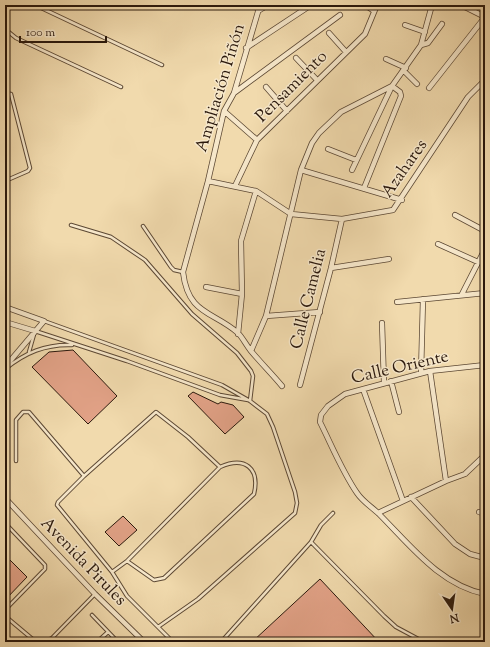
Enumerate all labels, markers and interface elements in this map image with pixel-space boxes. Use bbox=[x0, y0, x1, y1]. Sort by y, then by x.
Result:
scale bar bbox=[20, 18, 106, 44]
street label: Ampliación Piñón bbox=[190, 21, 252, 155]
text: 100 m bbox=[26, 24, 55, 42]
street label: Pensamiento bbox=[251, 46, 333, 128]
street label: Azahares bbox=[376, 135, 434, 203]
street label: Calle Camelia bbox=[285, 246, 333, 352]
street label: Calle Oriente bbox=[349, 345, 451, 391]
street label: Avenida Pirules bbox=[35, 512, 132, 612]
north arrow bbox=[432, 589, 472, 629]
text: N bbox=[448, 609, 461, 627]

